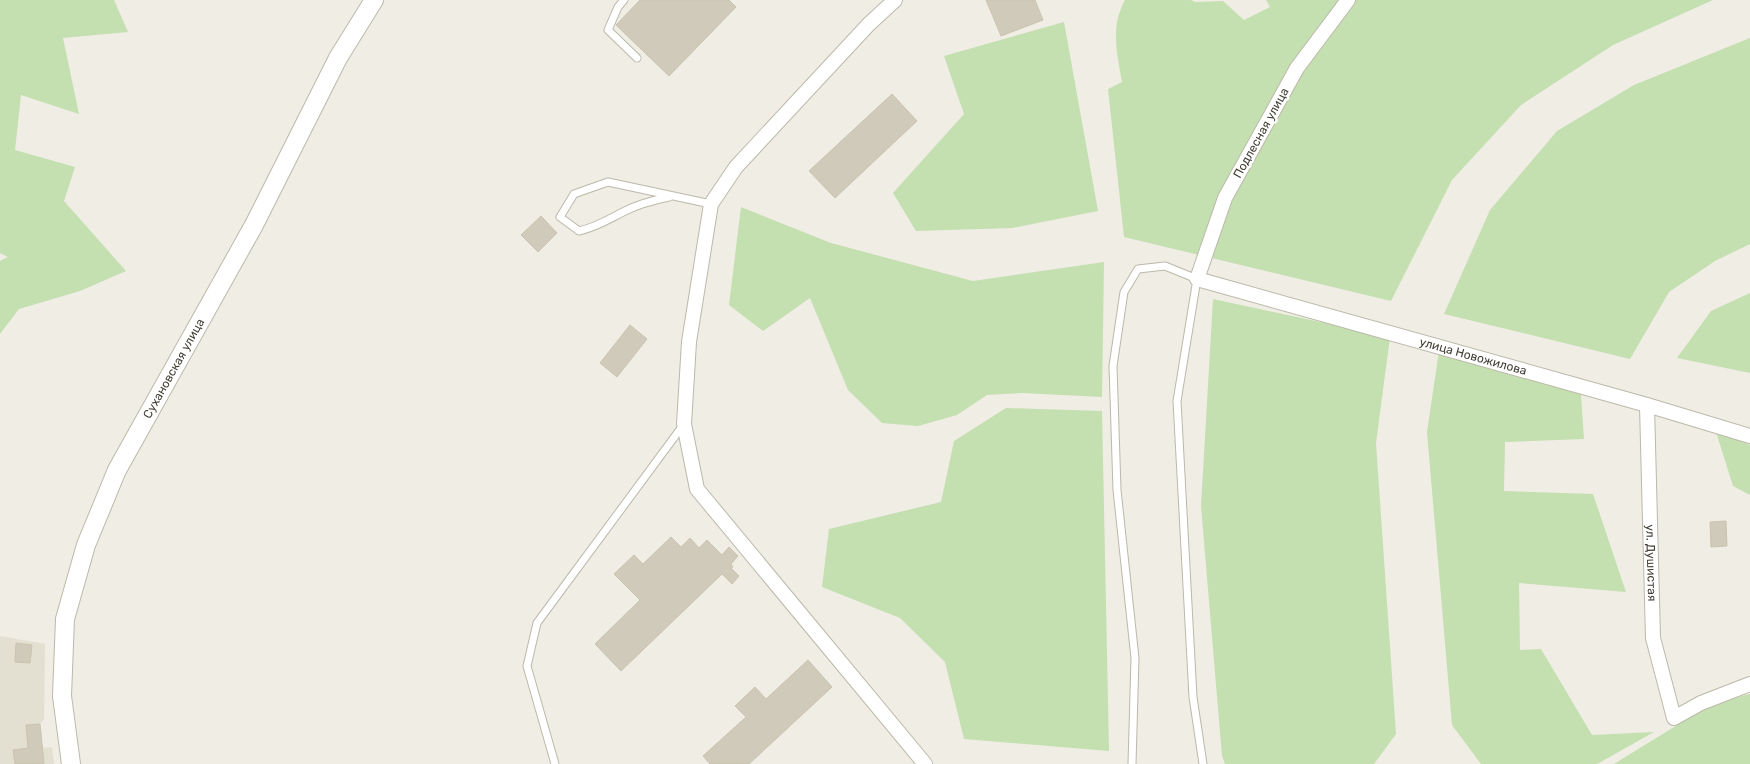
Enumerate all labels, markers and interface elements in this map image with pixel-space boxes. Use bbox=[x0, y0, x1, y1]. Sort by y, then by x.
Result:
street label: Подлесная улица bbox=[1230, 85, 1292, 181]
street label: Сухановская улица bbox=[140, 316, 207, 421]
street label: улица Новожилова bbox=[1418, 335, 1528, 378]
street label: ул. Душистая bbox=[1643, 524, 1659, 602]

